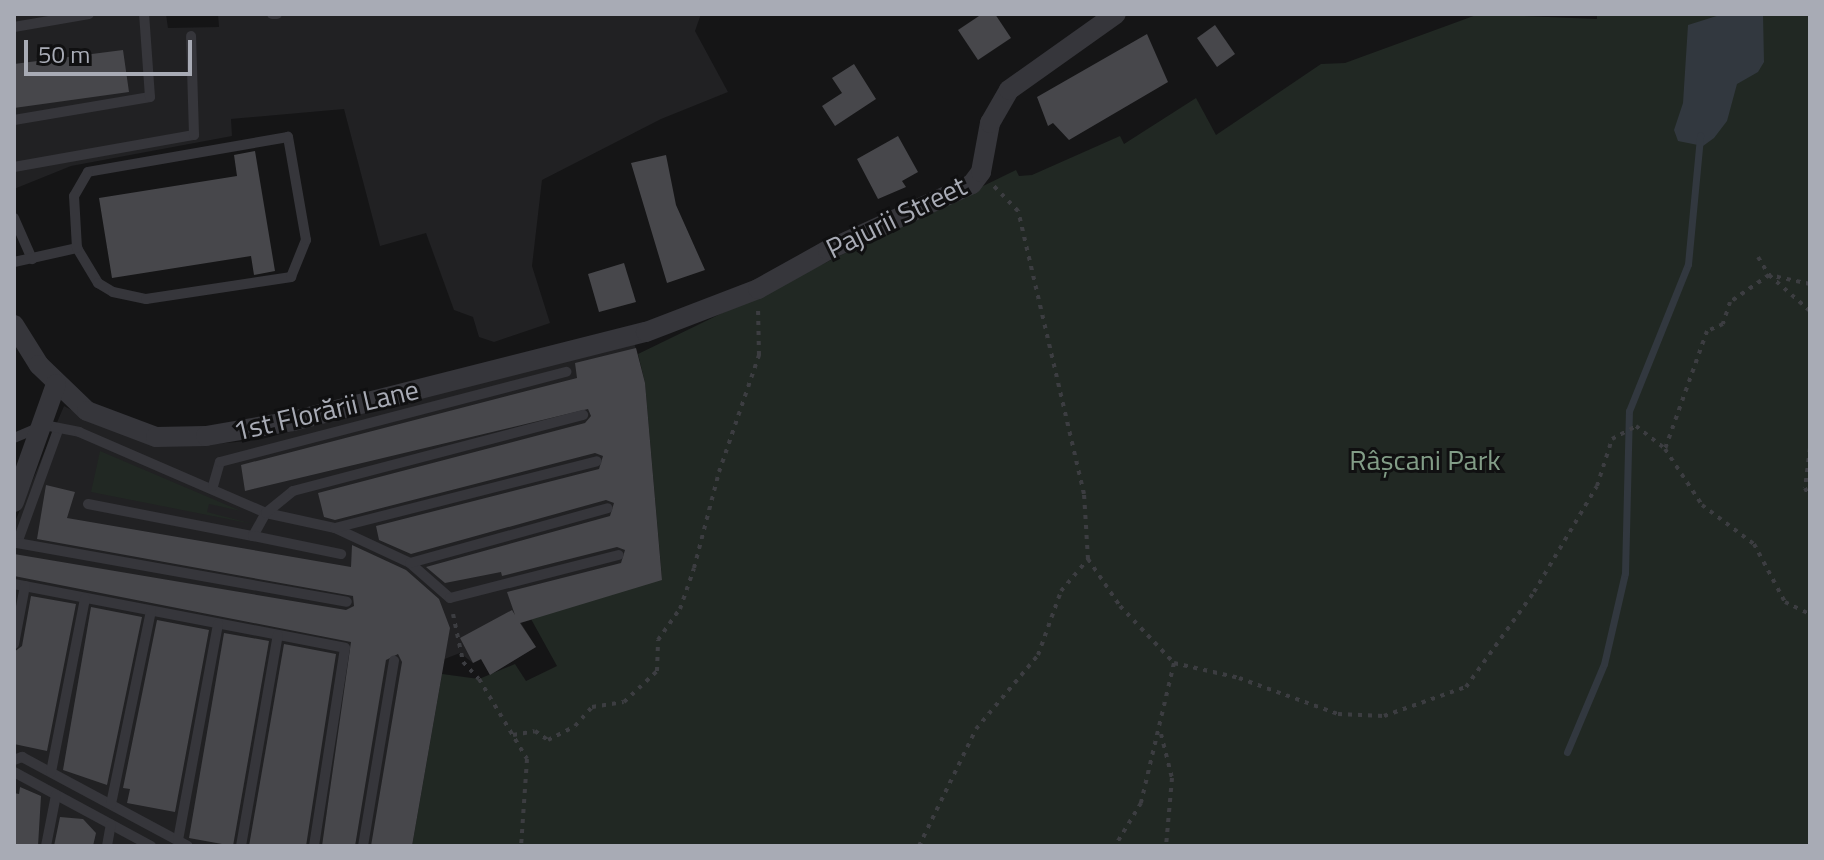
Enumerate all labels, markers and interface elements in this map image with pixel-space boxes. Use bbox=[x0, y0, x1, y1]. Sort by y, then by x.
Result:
scale bar bbox=[28, 24, 196, 74]
text: 50 m bbox=[38, 36, 90, 72]
street label: Pajurii Street bbox=[820, 169, 972, 265]
street label: 1st Florării Lane bbox=[230, 372, 422, 448]
park label: Râșcani Park bbox=[1349, 443, 1501, 477]

